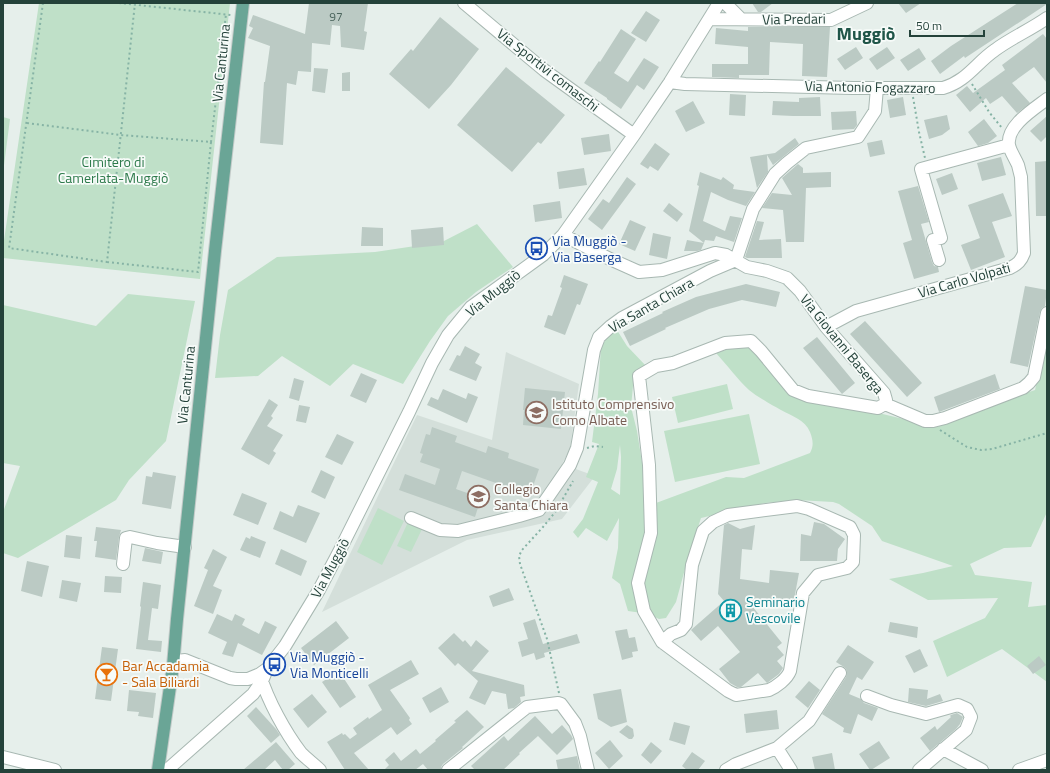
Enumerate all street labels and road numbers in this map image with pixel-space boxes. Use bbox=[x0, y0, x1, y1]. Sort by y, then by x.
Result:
street label: Via Predari bbox=[762, 7, 826, 30]
street label: Via Canturina bbox=[206, 23, 235, 103]
street label: Via Sportivi comaschi bbox=[493, 23, 604, 116]
street label: Via Antonio Fogazzaro bbox=[804, 75, 936, 98]
street label: Via Carlo Volpati bbox=[915, 256, 1013, 303]
street label: Via Muggiò bbox=[461, 264, 525, 321]
street label: Via Santa Chiara bbox=[604, 272, 697, 338]
street label: Via Giovanni Baserga bbox=[795, 289, 889, 398]
street label: Via Canturina bbox=[171, 345, 200, 425]
street label: Via Muggiò bbox=[305, 534, 354, 602]

